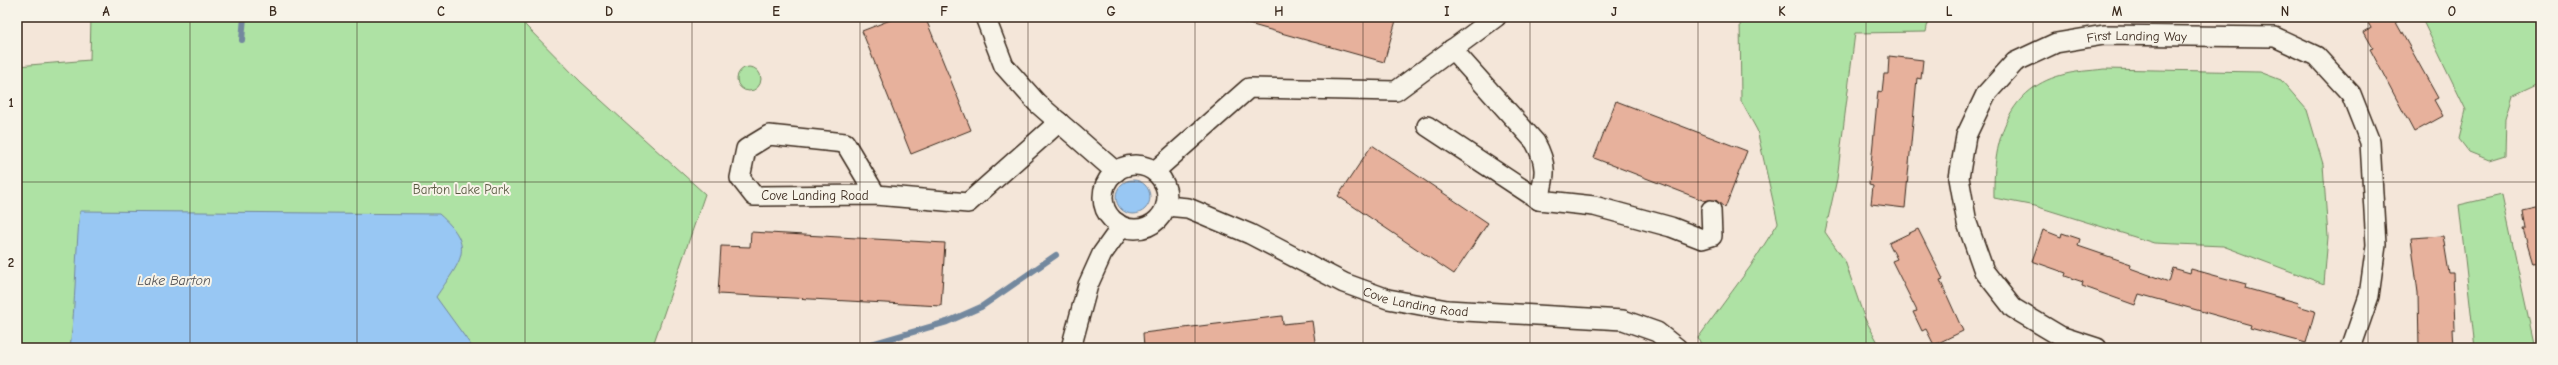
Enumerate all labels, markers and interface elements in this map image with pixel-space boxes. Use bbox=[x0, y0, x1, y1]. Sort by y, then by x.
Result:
text: A bbox=[102, 4, 110, 19]
text: B bbox=[269, 4, 277, 19]
text: C bbox=[437, 4, 445, 19]
text: D bbox=[605, 4, 613, 19]
text: E bbox=[772, 4, 780, 19]
text: F bbox=[940, 4, 948, 19]
text: G bbox=[1106, 4, 1116, 19]
text: H bbox=[1274, 4, 1284, 19]
text: I bbox=[1444, 4, 1450, 19]
text: J bbox=[1611, 4, 1617, 19]
text: K bbox=[1778, 4, 1786, 19]
text: L bbox=[1946, 4, 1953, 19]
text: M bbox=[2112, 4, 2123, 19]
text: N bbox=[2281, 4, 2289, 19]
text: O bbox=[2448, 4, 2456, 19]
street label: First Landing Way bbox=[2085, 27, 2187, 45]
text: 1 bbox=[8, 95, 14, 110]
park label: Barton Lake Park bbox=[413, 182, 510, 197]
street label: Cove Landing Road bbox=[761, 188, 869, 203]
text: 2 bbox=[8, 255, 14, 270]
water label: Lake Barton bbox=[137, 272, 211, 289]
street label: Cove Landing Road bbox=[1361, 283, 1469, 319]

